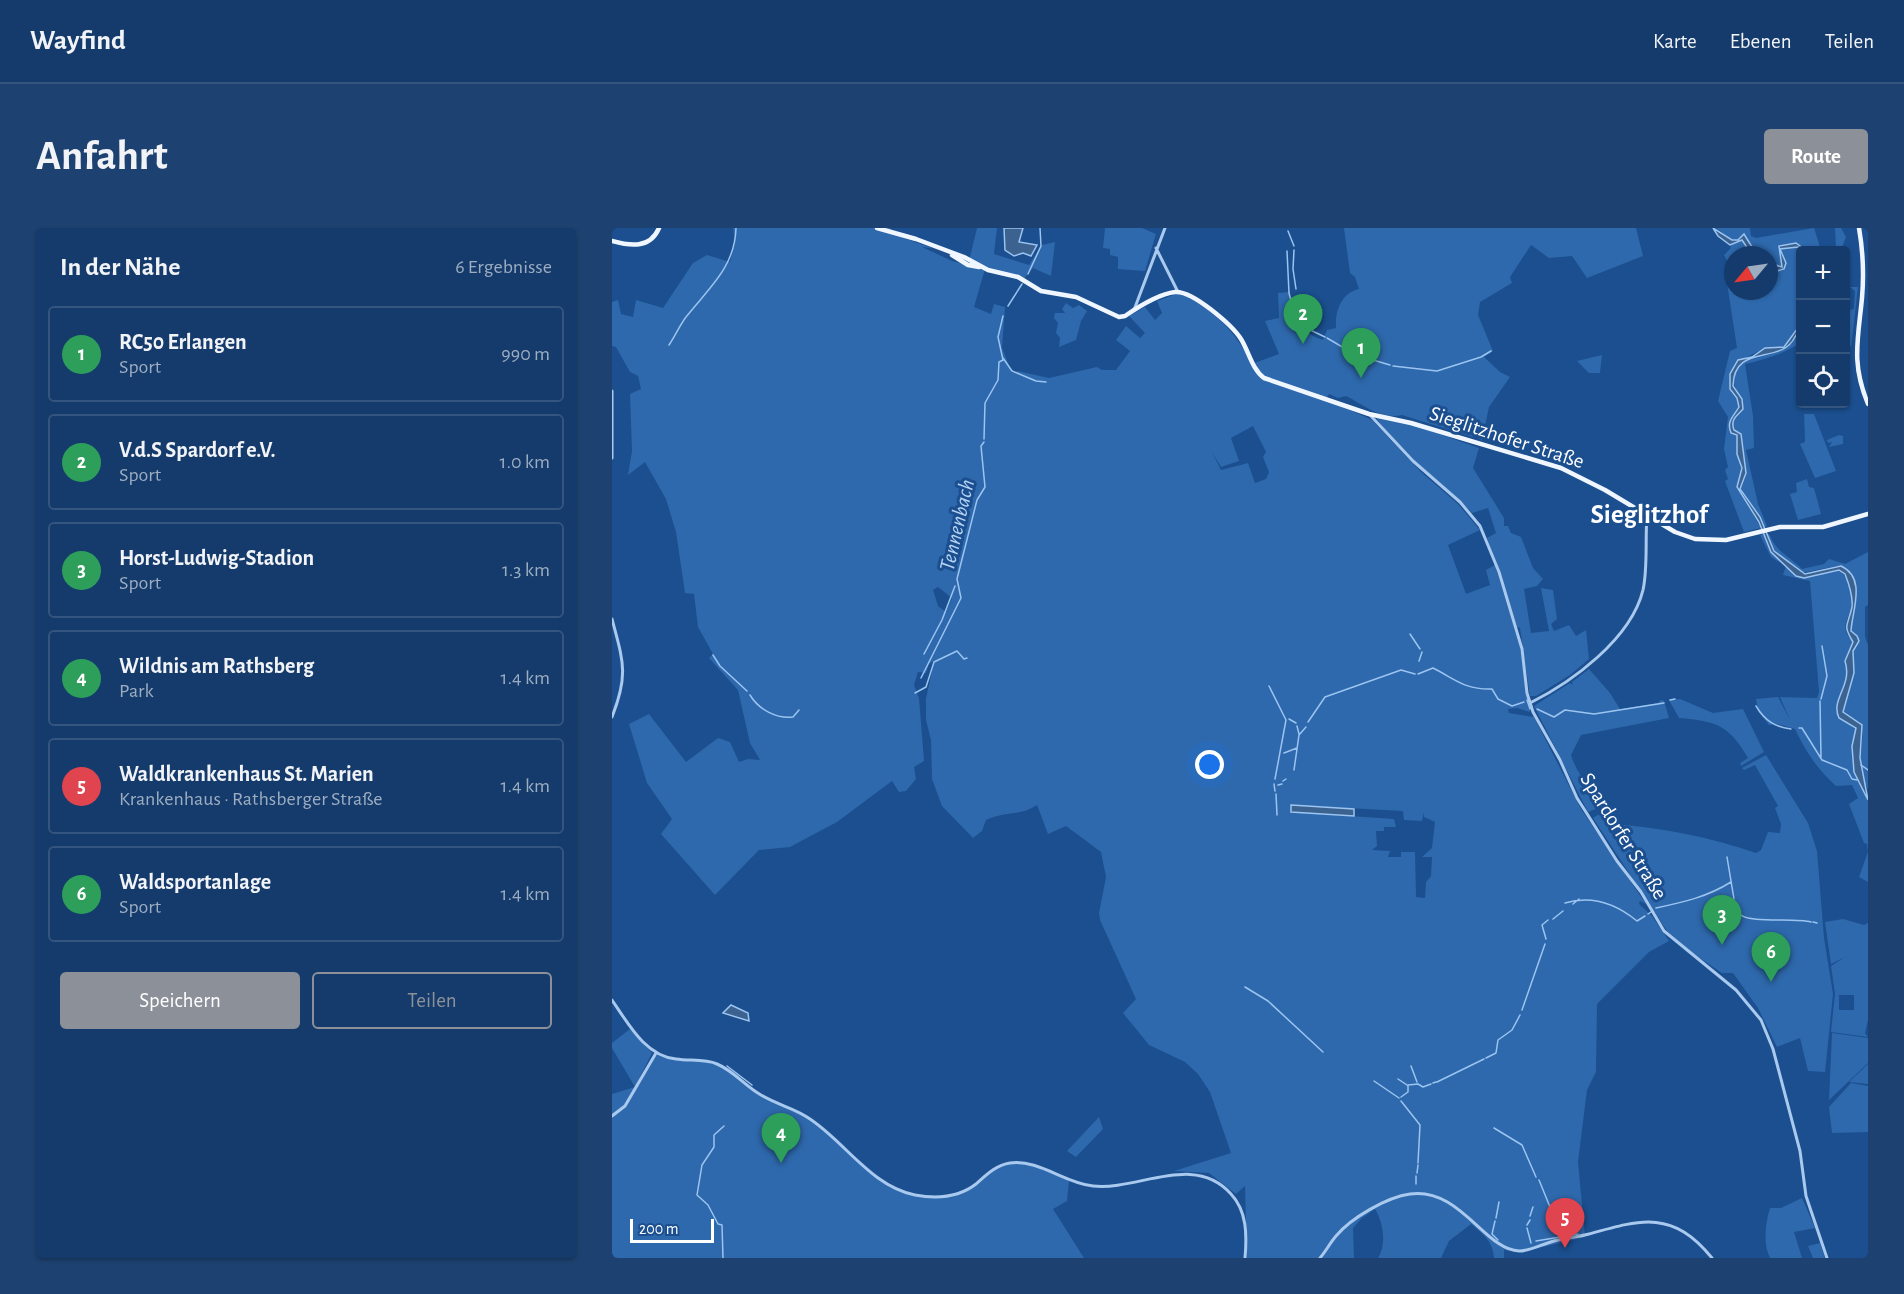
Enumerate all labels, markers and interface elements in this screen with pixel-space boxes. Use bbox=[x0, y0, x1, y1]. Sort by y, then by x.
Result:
text: Wayfind bbox=[30, 27, 126, 55]
text: Karte bbox=[1653, 31, 1697, 52]
text: Ebenen bbox=[1730, 31, 1792, 52]
text: Teilen bbox=[1825, 31, 1874, 52]
button: Route bbox=[1764, 129, 1868, 184]
text: Anfahrt bbox=[36, 135, 168, 177]
north arrow bbox=[1724, 246, 1778, 300]
map controls bbox=[1796, 246, 1850, 408]
button: + bbox=[1796, 246, 1850, 300]
text: In der Nähe bbox=[60, 254, 180, 280]
text: 6 Ergebnisse bbox=[455, 257, 552, 277]
pin: 2 bbox=[1284, 294, 1322, 344]
button: − bbox=[1796, 300, 1850, 354]
pin: 1 bbox=[1342, 328, 1380, 378]
text: RC50 Erlangen bbox=[119, 331, 247, 353]
text: 1 bbox=[78, 344, 85, 364]
text: 990 m bbox=[501, 344, 550, 364]
button: locate bbox=[1796, 354, 1850, 408]
text: Sport bbox=[119, 357, 161, 377]
street label: Sieglitzhofer Straße bbox=[1427, 403, 1587, 472]
text: V.d.S Spardorf e.V. bbox=[119, 439, 276, 461]
text: 2 bbox=[77, 452, 86, 472]
text: 1.0 km bbox=[500, 452, 550, 472]
text: Sport bbox=[119, 465, 161, 485]
water label: Tennenbach bbox=[936, 477, 978, 573]
district label: Sieglitzhof bbox=[1590, 501, 1710, 528]
text: Horst-Ludwig-Stadion bbox=[119, 547, 314, 569]
text: 3 bbox=[77, 560, 86, 580]
text: 1.3 km bbox=[502, 560, 550, 580]
text: Sport bbox=[119, 573, 161, 593]
text: Wildnis am Rathsberg bbox=[119, 655, 314, 677]
text: 4 bbox=[76, 668, 87, 688]
text: 1.4 km bbox=[501, 668, 550, 688]
text: Park bbox=[119, 681, 154, 701]
your location bbox=[1195, 750, 1224, 779]
text: Waldkrankenhaus St. Marien bbox=[119, 763, 374, 785]
street label: Spardorfer Straße bbox=[1576, 769, 1671, 903]
text: 5 bbox=[77, 776, 86, 796]
text: 1.4 km bbox=[501, 776, 550, 796]
text: Krankenhaus · Rathsberger Straße bbox=[119, 789, 383, 809]
text: Waldsportanlage bbox=[119, 871, 271, 893]
text: 6 bbox=[77, 884, 86, 904]
text: 1.4 km bbox=[501, 884, 550, 904]
pin: 3 bbox=[1702, 896, 1742, 945]
text: Sport bbox=[119, 897, 161, 917]
pin: 6 bbox=[1752, 932, 1790, 982]
button: Speichern bbox=[60, 972, 300, 1029]
button: Teilen bbox=[312, 972, 552, 1029]
pin: 4 bbox=[762, 1114, 800, 1163]
pin: 5 bbox=[1546, 1198, 1584, 1248]
scale bar bbox=[630, 1216, 714, 1244]
text: 200 m bbox=[639, 1221, 679, 1237]

